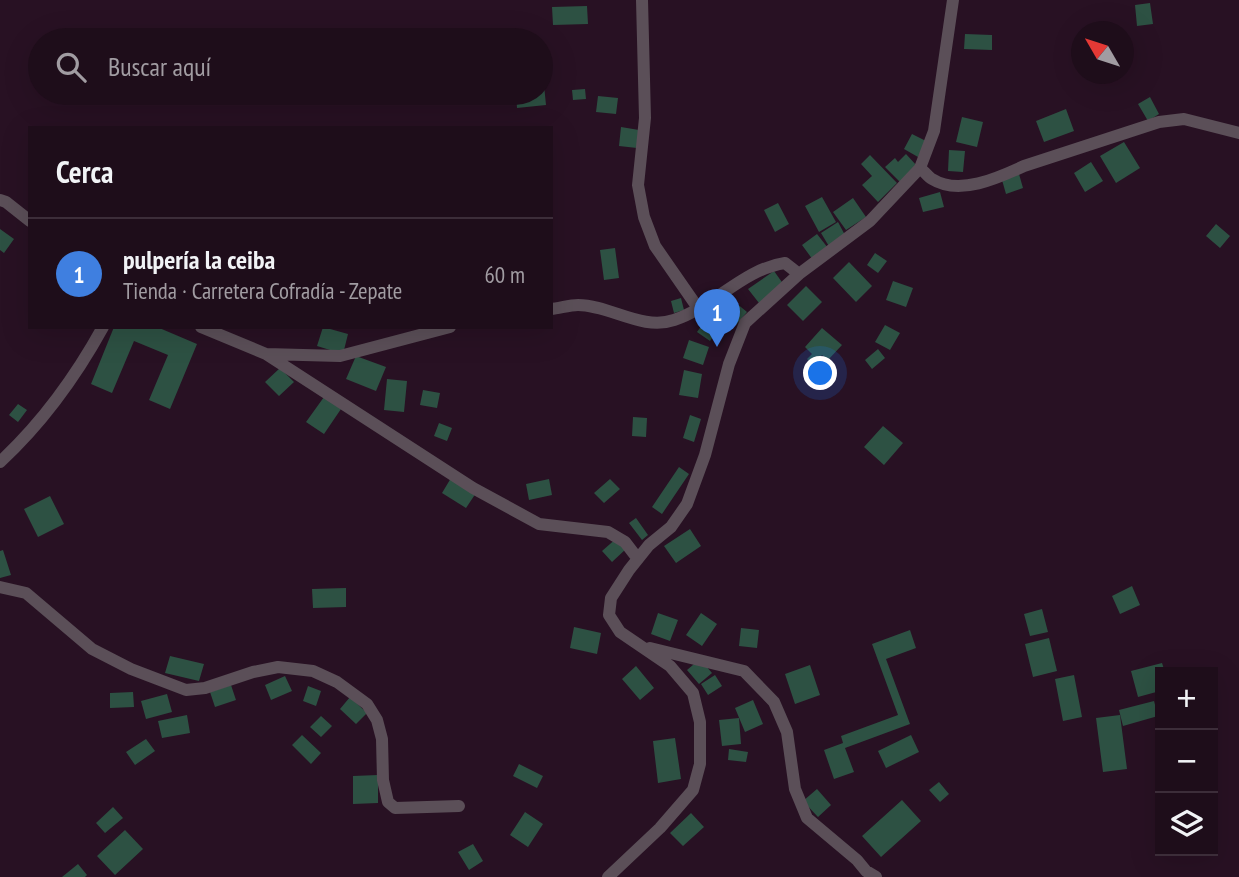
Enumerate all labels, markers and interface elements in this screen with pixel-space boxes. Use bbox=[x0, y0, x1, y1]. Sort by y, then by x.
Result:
north arrow bbox=[1071, 21, 1134, 84]
search box bbox=[28, 28, 553, 105]
icon: search bbox=[52, 48, 90, 86]
text: Buscar aquí bbox=[108, 50, 211, 83]
text: Cerca bbox=[56, 152, 113, 191]
text: pulpería la ceiba bbox=[123, 243, 275, 276]
text: 1 bbox=[74, 260, 85, 289]
text: 60 m bbox=[484, 260, 525, 289]
text: Tienda · Carretera Cofradía - Zepate bbox=[123, 276, 402, 305]
pin: 1 bbox=[694, 289, 740, 347]
your location bbox=[803, 356, 837, 390]
map controls bbox=[1155, 667, 1218, 856]
button: + bbox=[1155, 667, 1218, 730]
button: − bbox=[1155, 730, 1218, 793]
button: layers bbox=[1155, 793, 1218, 856]

